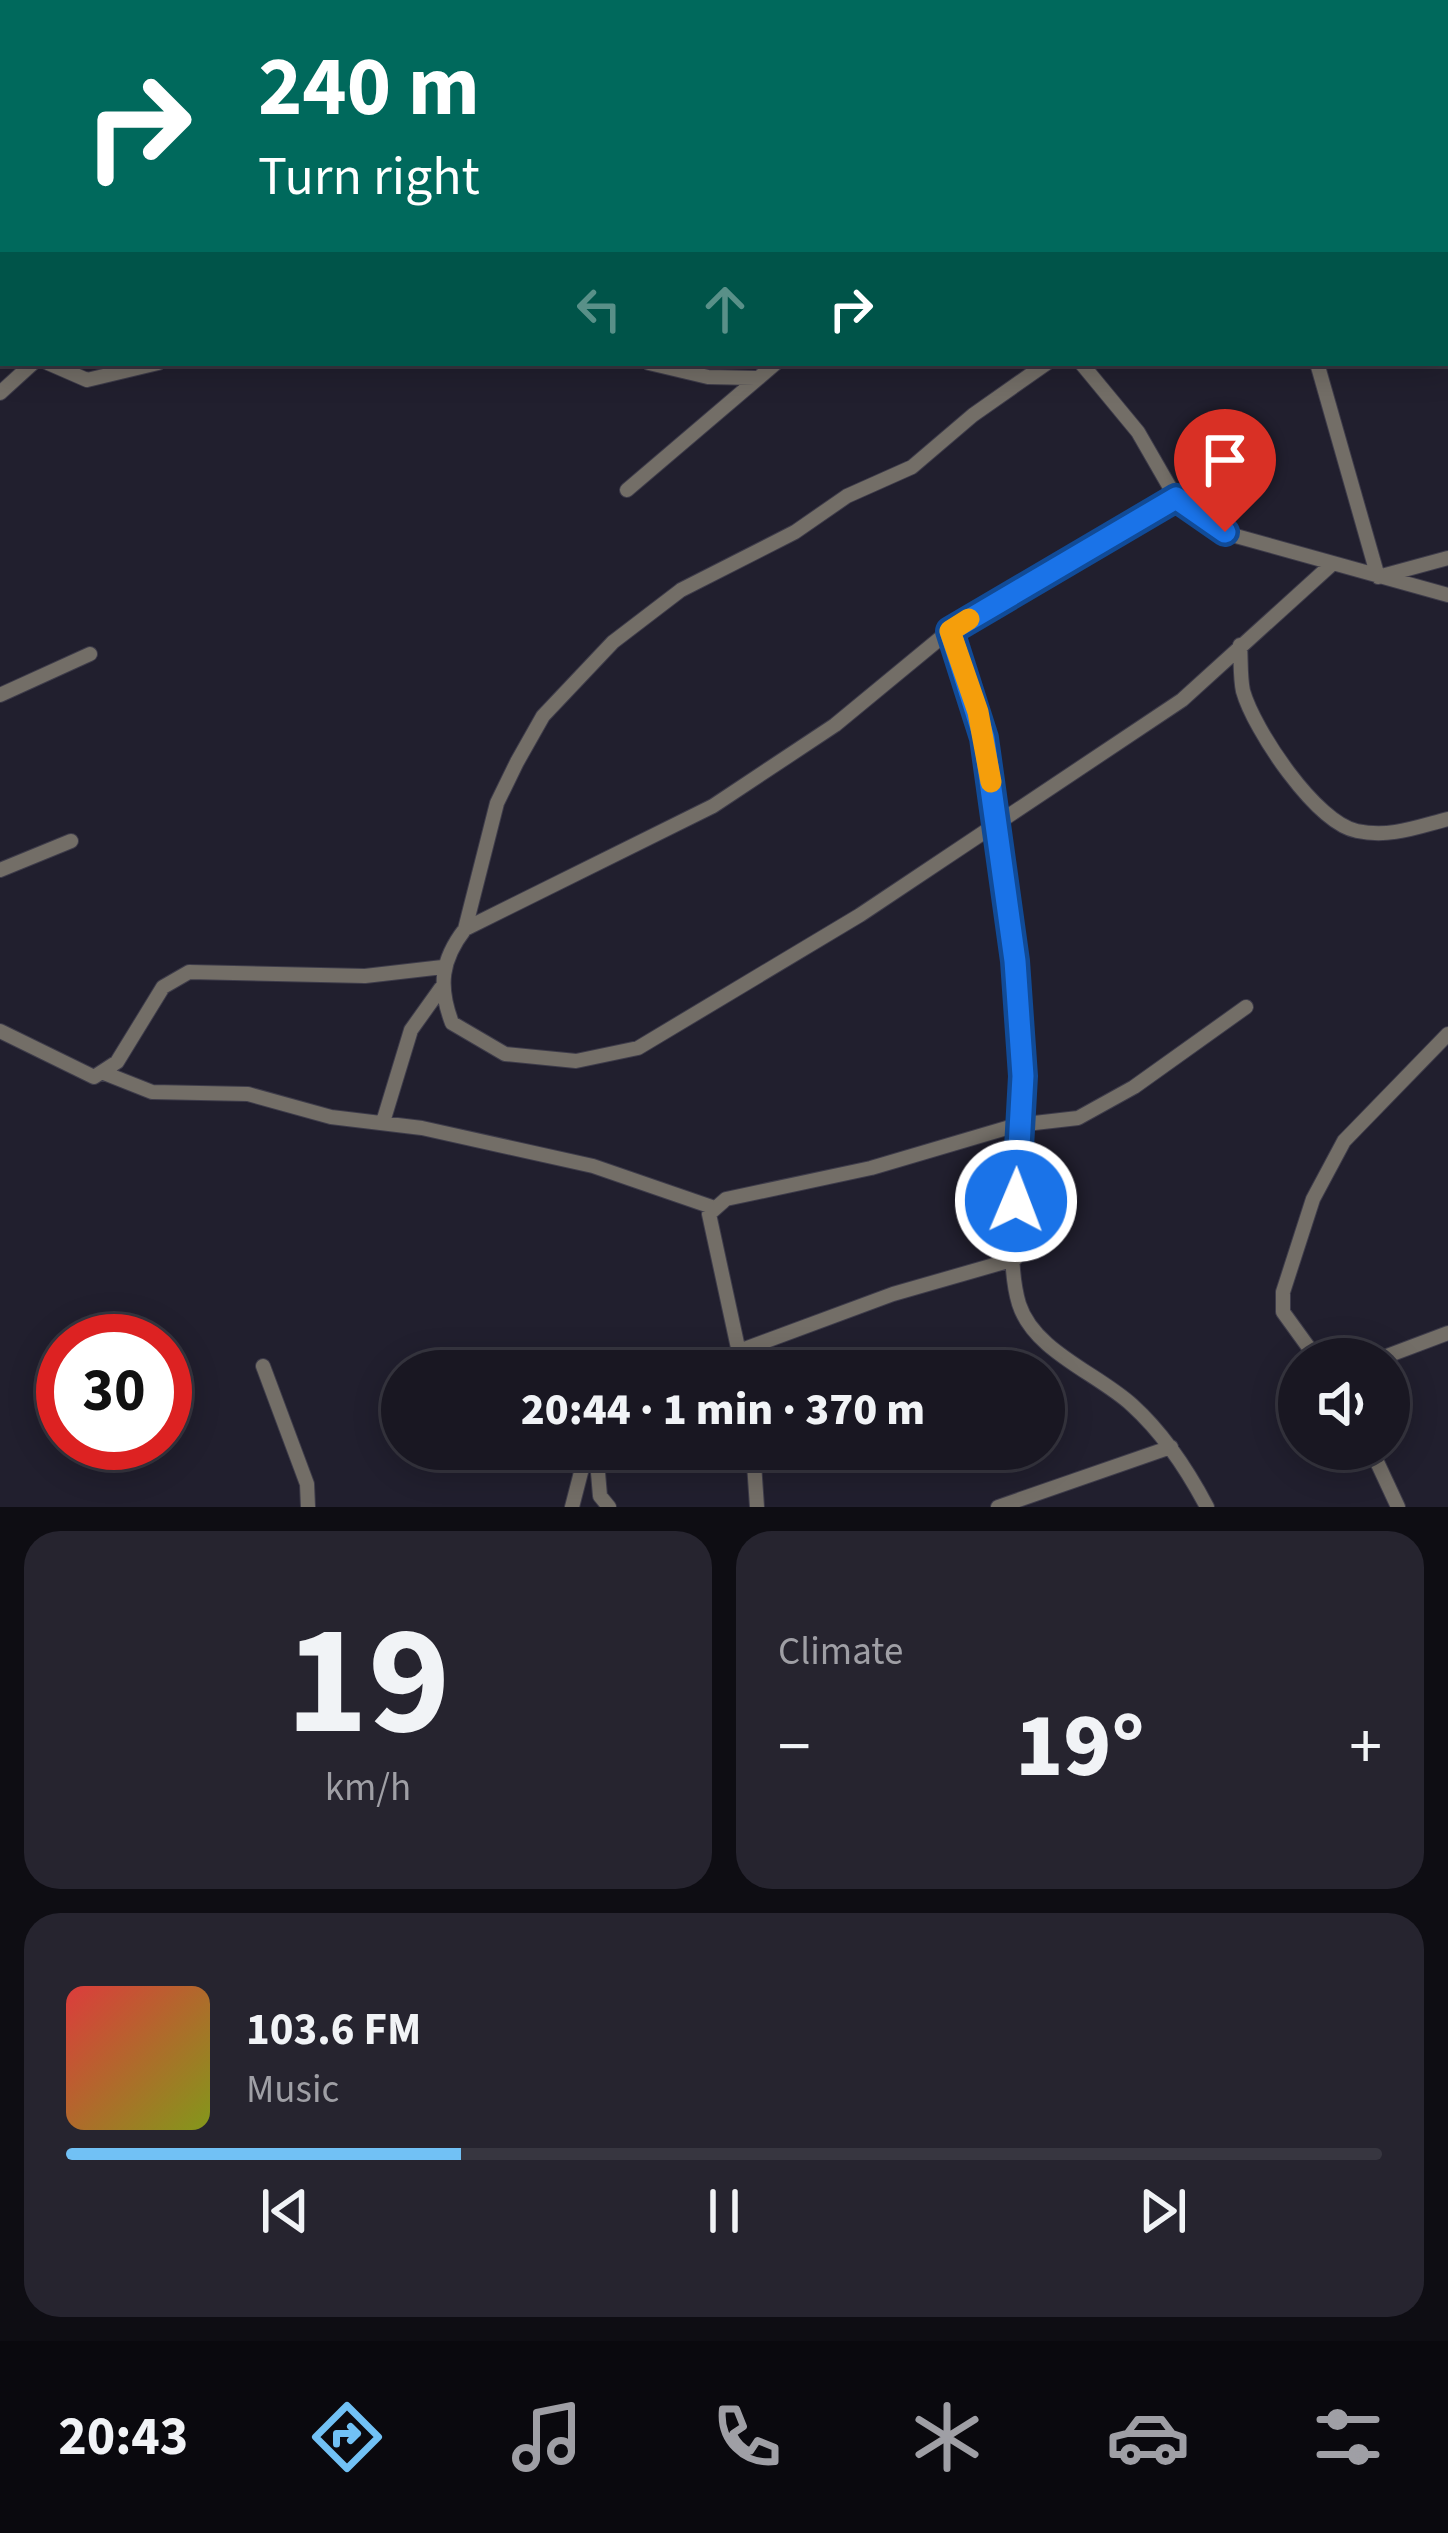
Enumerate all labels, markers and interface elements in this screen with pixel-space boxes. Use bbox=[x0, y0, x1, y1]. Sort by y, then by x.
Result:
text: 240 m bbox=[258, 28, 480, 148]
icon: right bbox=[60, 48, 216, 204]
text: Turn right bbox=[258, 139, 480, 216]
icon: left bbox=[566, 276, 632, 342]
icon: ahead bbox=[692, 276, 758, 342]
icon: right bbox=[818, 276, 884, 342]
pin bbox=[1174, 409, 1276, 532]
icon: arrive bbox=[1192, 427, 1258, 493]
position arrow bbox=[953, 1138, 1079, 1264]
speed limit sign: 30 bbox=[36, 1314, 192, 1470]
map controls bbox=[1278, 1338, 1410, 1470]
button: sound bbox=[1278, 1338, 1410, 1470]
text: 20:44 · 1 min · 370 m bbox=[521, 1378, 925, 1442]
text: 19 bbox=[286, 1571, 450, 1793]
text: Climate bbox=[778, 1624, 903, 1680]
text: 19° bbox=[1015, 1683, 1145, 1811]
text: − bbox=[778, 1700, 811, 1794]
text: + bbox=[1349, 1700, 1382, 1794]
text: km/h bbox=[325, 1760, 411, 1816]
text: 103.6 FM bbox=[246, 1998, 421, 2062]
text: Music bbox=[246, 2062, 339, 2118]
icon: previous bbox=[252, 2178, 318, 2244]
icon: pause bbox=[691, 2178, 757, 2244]
icon: next bbox=[1130, 2178, 1196, 2244]
icon: directions bbox=[305, 2395, 389, 2479]
icon: music bbox=[505, 2395, 589, 2479]
icon: phone bbox=[705, 2395, 789, 2479]
icon: climate bbox=[905, 2395, 989, 2479]
icon: car bbox=[1106, 2395, 1190, 2479]
icon: filters bbox=[1306, 2395, 1390, 2479]
text: 20:43 bbox=[58, 2399, 188, 2476]

